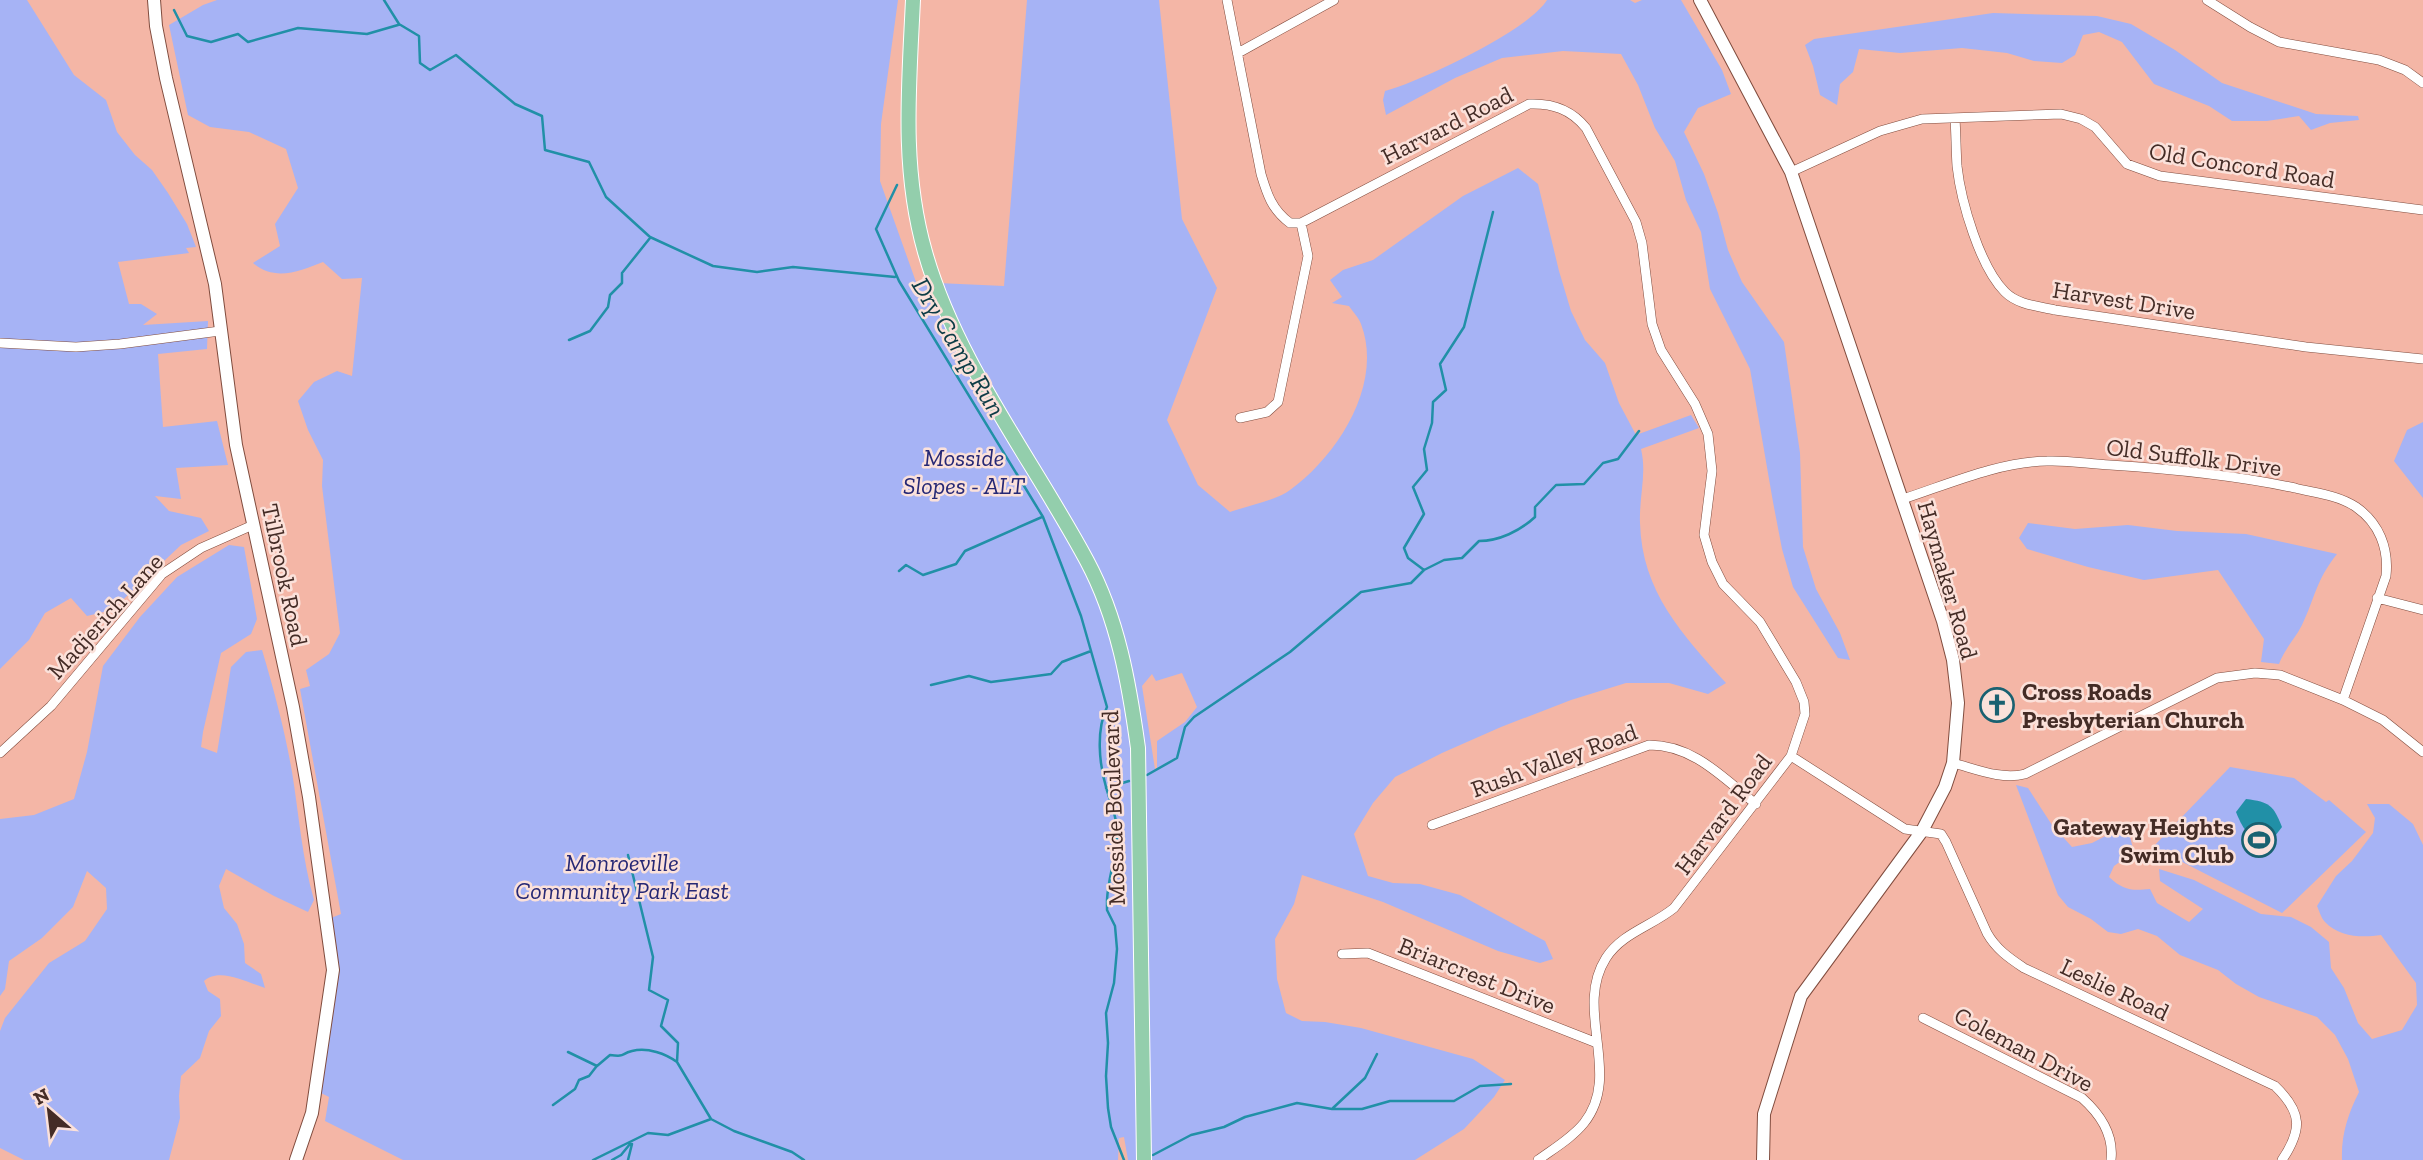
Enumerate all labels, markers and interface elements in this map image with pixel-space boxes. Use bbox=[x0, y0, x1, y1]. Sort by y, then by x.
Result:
street label: Harvard Road bbox=[1376, 79, 1518, 171]
street label: Old Concord Road bbox=[2147, 136, 2337, 194]
water label: Dry Camp Run bbox=[905, 272, 1013, 422]
street label: Harvest Drive bbox=[2051, 274, 2197, 326]
street label: Old Suffolk Drive bbox=[2105, 432, 2283, 482]
park label: Mosside Slopes - ALT bbox=[903, 443, 1025, 500]
street label: Haymaker Road bbox=[1912, 497, 1984, 663]
street label: Tilbrook Road bbox=[256, 501, 314, 649]
street label: Madjerich Lane bbox=[41, 547, 169, 685]
place label: Cross Roads Presbyterian Church bbox=[2022, 677, 2244, 734]
church icon: Cross Roads Presbyterian Church bbox=[1978, 686, 2016, 724]
street label: Mosside Boulevard bbox=[1095, 710, 1131, 906]
street label: Rush Valley Road bbox=[1467, 717, 1641, 803]
street label: Harvard Road bbox=[1668, 748, 1778, 880]
place label: Gateway Heights Swim Club bbox=[2053, 812, 2234, 869]
sports icon: Gateway Heights Swim Club bbox=[2240, 821, 2278, 859]
park label: Monroeville Community Park East bbox=[515, 848, 729, 905]
street label: Briarcrest Drive bbox=[1394, 930, 1560, 1020]
street label: Leslie Road bbox=[2056, 951, 2174, 1027]
street label: Coleman Drive bbox=[1949, 1000, 2099, 1098]
north arrow bbox=[14, 1076, 84, 1146]
text: N bbox=[29, 1083, 53, 1110]

